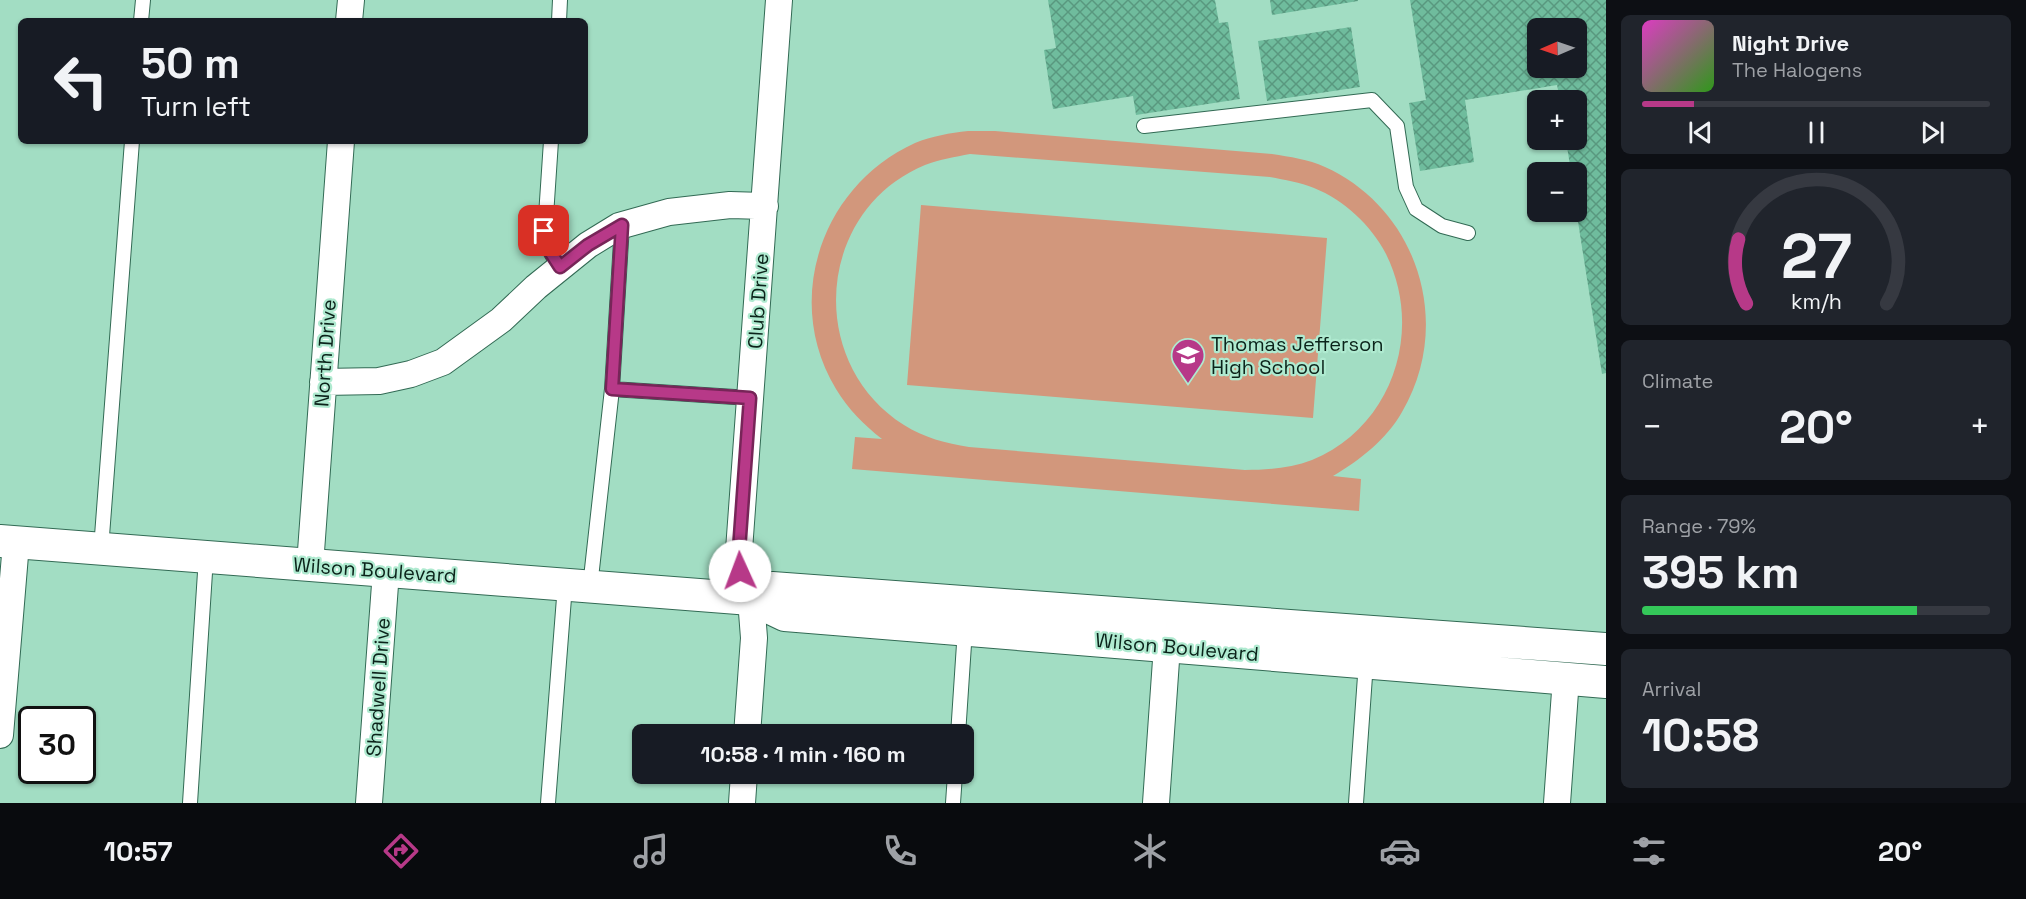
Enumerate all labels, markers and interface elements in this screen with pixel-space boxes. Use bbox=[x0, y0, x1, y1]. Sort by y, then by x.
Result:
north arrow bbox=[1527, 18, 1587, 78]
map controls bbox=[1527, 18, 1587, 222]
text: Night Drive bbox=[1732, 29, 1849, 57]
text: 50 m bbox=[141, 37, 240, 90]
icon: left bbox=[42, 42, 120, 120]
text: The Halogens bbox=[1732, 57, 1862, 83]
text: Turn left bbox=[141, 89, 251, 124]
button: + bbox=[1527, 90, 1587, 150]
icon: previous bbox=[1684, 116, 1717, 149]
icon: pause bbox=[1800, 116, 1833, 149]
icon: next bbox=[1916, 116, 1949, 149]
button: − bbox=[1527, 162, 1587, 222]
pin bbox=[518, 205, 569, 256]
icon: arrive bbox=[527, 214, 560, 247]
text: 27 bbox=[1780, 217, 1852, 296]
street label: Club Drive bbox=[742, 252, 774, 350]
text: km/h bbox=[1790, 289, 1842, 316]
street label: North Drive bbox=[308, 298, 342, 408]
place label: Thomas Jefferson High School bbox=[1211, 331, 1384, 380]
school or university icon: Thomas Jefferson High School bbox=[1170, 337, 1206, 384]
text: Climate bbox=[1642, 368, 1713, 394]
text: 20° bbox=[1779, 399, 1853, 456]
text: − bbox=[1642, 406, 1662, 448]
text: + bbox=[1970, 406, 1990, 448]
text: Range · 79% bbox=[1642, 513, 1756, 539]
position arrow bbox=[708, 539, 772, 603]
text: 395 km bbox=[1642, 544, 1799, 601]
street label: Wilson Boulevard bbox=[292, 551, 458, 589]
street label: Shadwell Drive bbox=[360, 617, 396, 757]
street label: Wilson Boulevard bbox=[1094, 627, 1260, 667]
text: Arrival bbox=[1642, 676, 1701, 702]
speed limit sign: 30 bbox=[18, 706, 96, 784]
text: 10:58 bbox=[1642, 707, 1759, 764]
text: 10:58 · 1 min · 160 m bbox=[701, 740, 906, 768]
icon: directions bbox=[380, 830, 422, 872]
icon: music bbox=[630, 830, 672, 872]
icon: phone bbox=[879, 830, 921, 872]
icon: climate bbox=[1129, 830, 1171, 872]
icon: car bbox=[1379, 830, 1421, 872]
icon: filters bbox=[1628, 830, 1670, 872]
text: 10:57 bbox=[104, 834, 172, 869]
text: 20° bbox=[1878, 834, 1922, 869]

